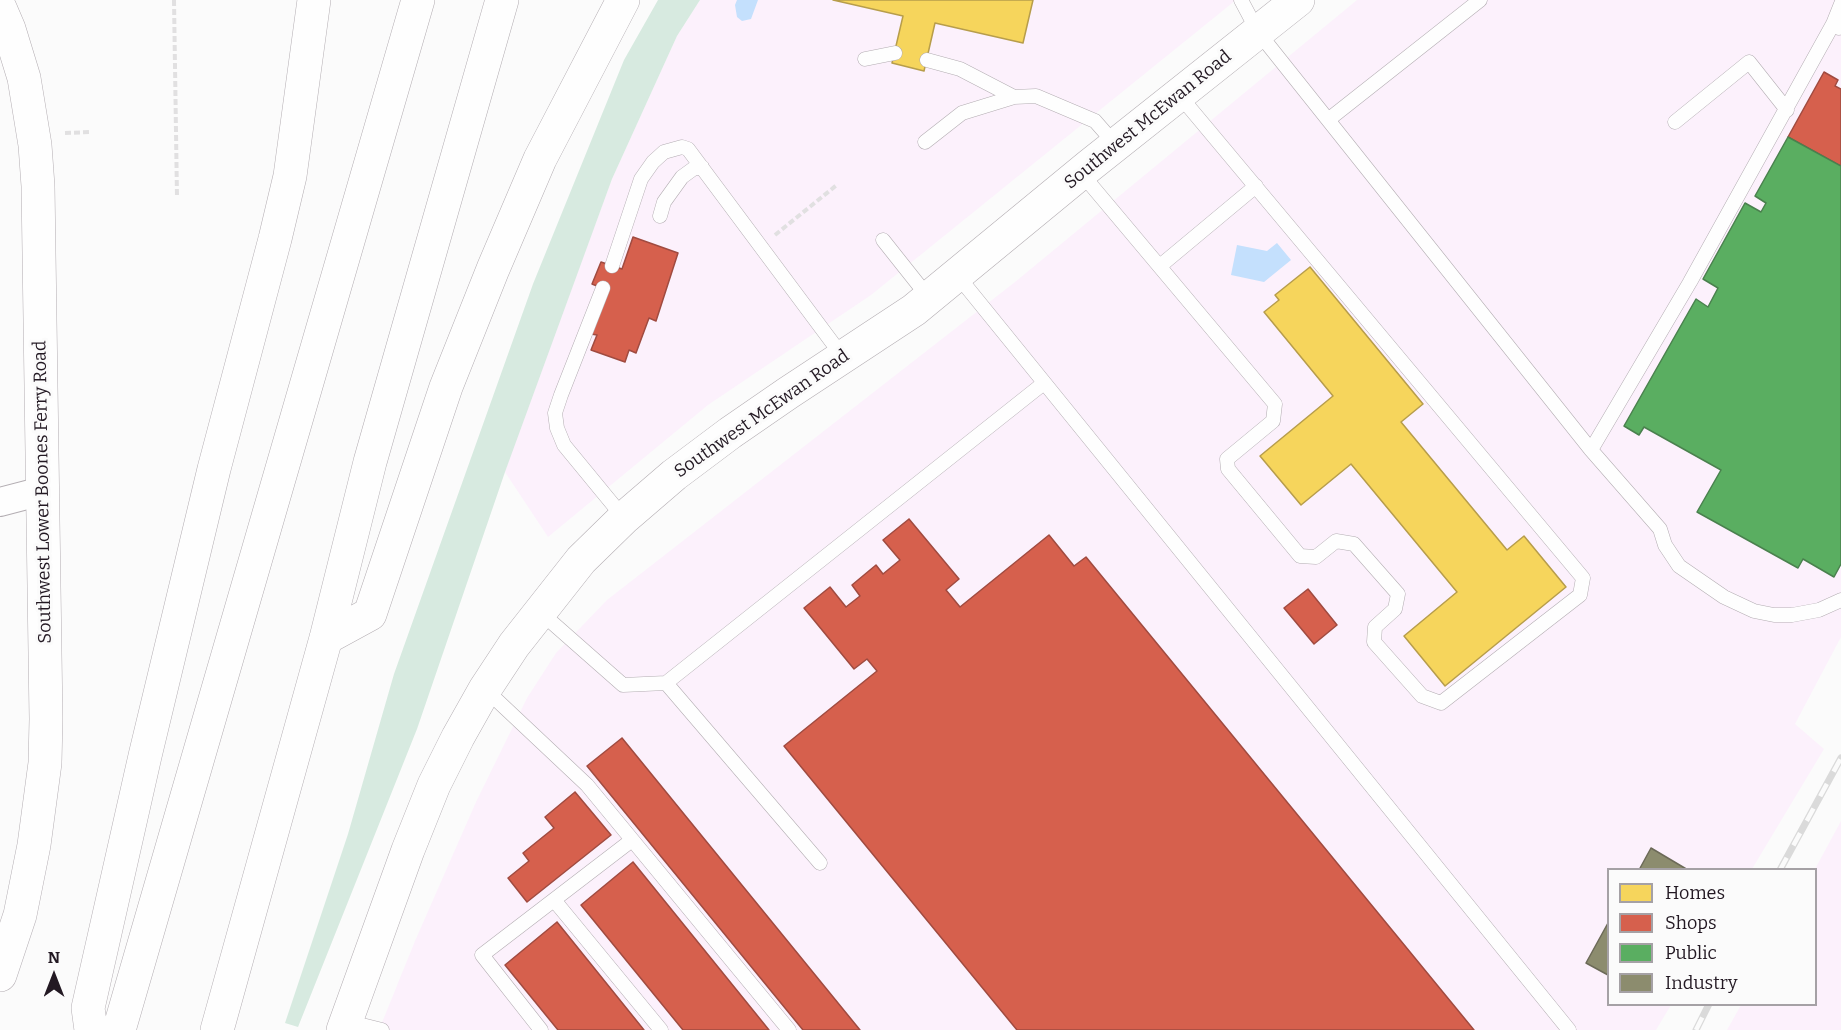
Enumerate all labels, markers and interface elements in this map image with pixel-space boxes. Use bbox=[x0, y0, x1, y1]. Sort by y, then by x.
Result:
street label: Southwest McEwan Road bbox=[1060, 46, 1236, 194]
street label: Southwest Lower Boones Ferry Road bbox=[30, 340, 56, 644]
street label: Southwest McEwan Road bbox=[670, 345, 854, 483]
legend bbox=[1607, 868, 1817, 1006]
text: Homes bbox=[1665, 882, 1725, 904]
text: Shops bbox=[1665, 912, 1717, 934]
text: Public bbox=[1665, 942, 1717, 964]
north arrow bbox=[24, 946, 84, 1006]
text: N bbox=[48, 948, 60, 967]
text: Industry bbox=[1665, 972, 1737, 994]

